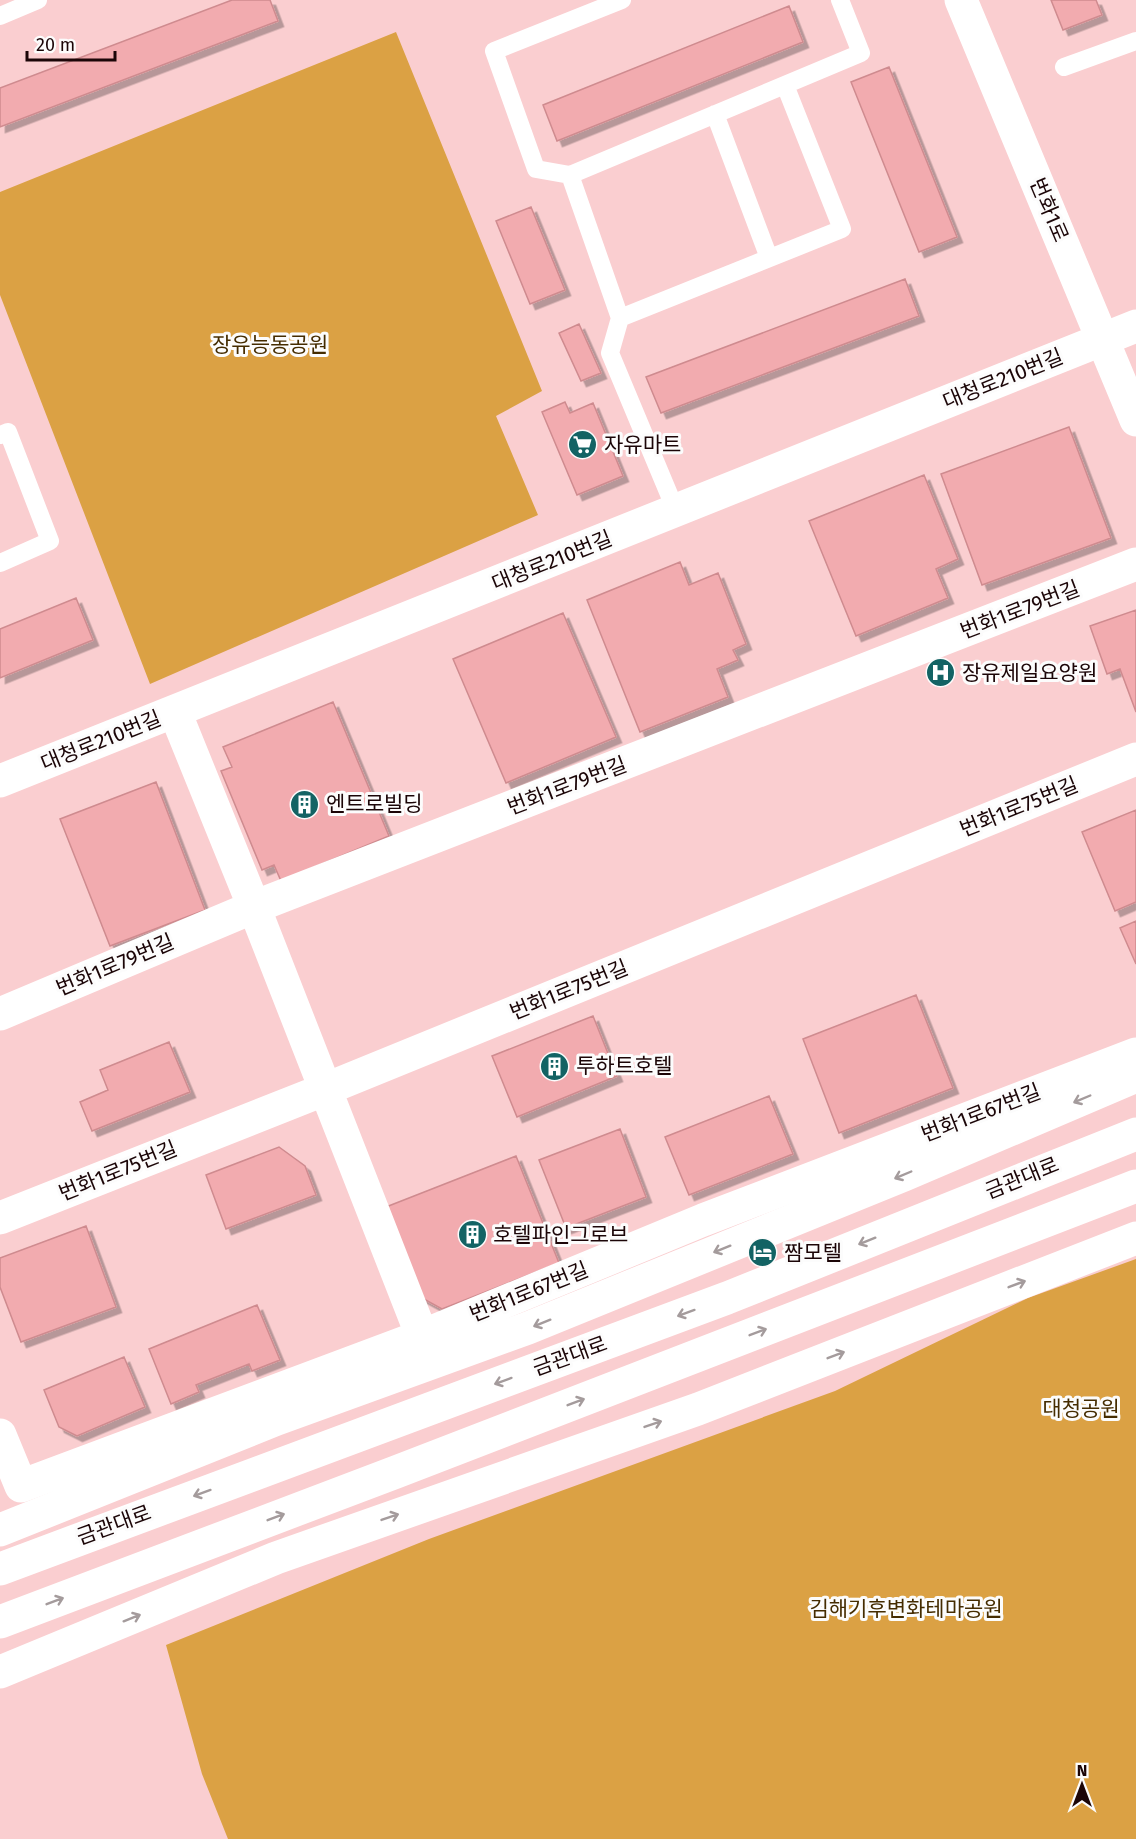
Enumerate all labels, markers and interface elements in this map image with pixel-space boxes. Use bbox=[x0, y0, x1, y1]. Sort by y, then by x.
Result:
scale bar bbox=[27, 24, 116, 62]
text: 20 m bbox=[36, 34, 75, 56]
street label: 번화1로 bbox=[1024, 174, 1074, 246]
park label: 장유능동공원 bbox=[212, 332, 328, 358]
street label: 대청로210번길 bbox=[939, 343, 1067, 415]
supermarket icon: 자유마트 bbox=[567, 429, 599, 461]
place label: 자유마트 bbox=[604, 432, 681, 458]
street label: 대청로210번길 bbox=[488, 525, 616, 597]
street label: 번화1로79번길 bbox=[957, 575, 1083, 645]
hospital icon: 장유제일요양원 bbox=[925, 657, 957, 689]
place label: 장유제일요양원 bbox=[962, 660, 1097, 686]
street label: 대청로210번길 bbox=[37, 705, 165, 777]
street label: 번화1로79번길 bbox=[504, 751, 630, 821]
street label: 번화1로75번길 bbox=[956, 771, 1082, 843]
building icon: 엔트로빌딩 bbox=[289, 788, 321, 820]
place label: 엔트로빌딩 bbox=[326, 791, 423, 817]
street label: 번화1로79번길 bbox=[52, 928, 178, 1002]
street label: 번화1로75번길 bbox=[506, 954, 632, 1026]
building icon: 투하트호텔 bbox=[539, 1050, 571, 1082]
place label: 투하트호텔 bbox=[576, 1053, 673, 1079]
street label: 번화1로67번길 bbox=[918, 1078, 1044, 1148]
one-way arrow bbox=[1074, 1094, 1092, 1105]
street label: 번화1로75번길 bbox=[55, 1135, 181, 1207]
street label: 금관대로 bbox=[981, 1151, 1063, 1205]
one-way arrow bbox=[894, 1170, 912, 1181]
building icon: 호텔파인그로브 bbox=[456, 1219, 488, 1251]
place label: 호텔파인그로브 bbox=[493, 1222, 628, 1248]
one-way arrow bbox=[858, 1236, 877, 1247]
hotel icon: 짬모텔 bbox=[747, 1237, 779, 1269]
place label: 짬모텔 bbox=[784, 1240, 842, 1266]
one-way arrow bbox=[714, 1244, 732, 1255]
street label: 번화1로67번길 bbox=[466, 1256, 592, 1328]
one-way arrow bbox=[1008, 1278, 1026, 1289]
one-way arrow bbox=[677, 1308, 696, 1319]
one-way arrow bbox=[533, 1318, 552, 1329]
one-way arrow bbox=[748, 1326, 767, 1337]
street label: 금관대로 bbox=[529, 1331, 611, 1381]
one-way arrow bbox=[826, 1349, 844, 1360]
one-way arrow bbox=[494, 1376, 513, 1387]
one-way arrow bbox=[566, 1396, 585, 1407]
park label: 대청공원 bbox=[1042, 1396, 1120, 1422]
one-way arrow bbox=[644, 1418, 662, 1429]
one-way arrow bbox=[193, 1488, 212, 1499]
street label: 금관대로 bbox=[73, 1500, 155, 1550]
one-way arrow bbox=[267, 1511, 285, 1522]
one-way arrow bbox=[381, 1511, 399, 1522]
one-way arrow bbox=[45, 1595, 64, 1606]
park label: 김해기후변화테마공원 bbox=[809, 1596, 1003, 1622]
one-way arrow bbox=[122, 1612, 140, 1623]
north arrow bbox=[1052, 1755, 1112, 1815]
text: N bbox=[1077, 1761, 1087, 1780]

